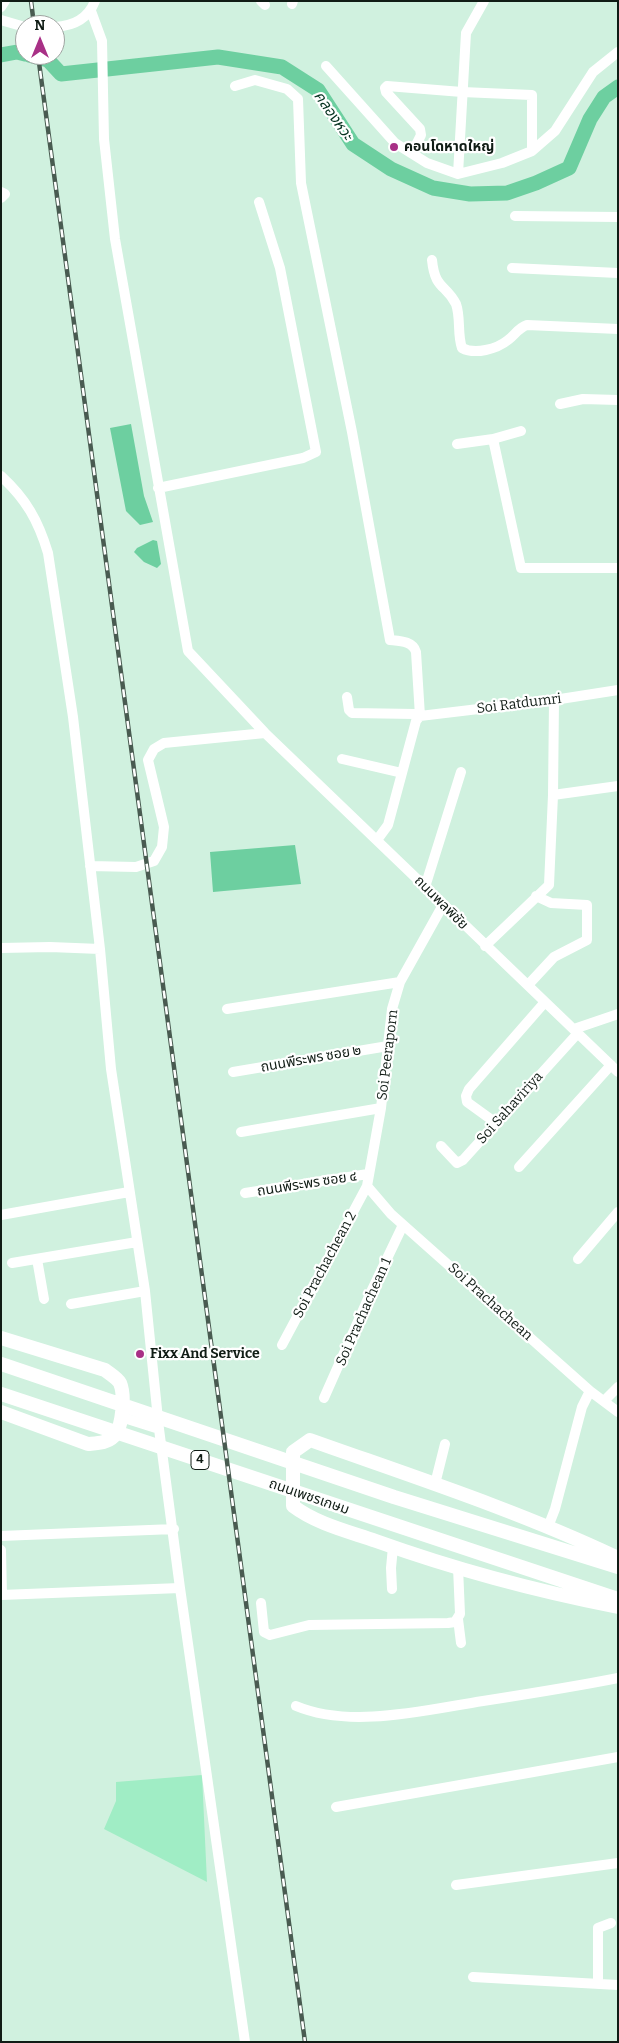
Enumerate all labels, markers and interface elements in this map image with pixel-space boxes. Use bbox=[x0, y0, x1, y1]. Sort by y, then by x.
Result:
north arrow bbox=[15, 15, 65, 65]
text: N bbox=[35, 17, 45, 34]
water label: คลองหวะ bbox=[310, 88, 356, 144]
place label: คอนโดหาดใหญ่ bbox=[404, 139, 494, 155]
marker: คอนโดหาดใหญ่ bbox=[388, 141, 400, 153]
street label: Soi Ratdumri bbox=[476, 690, 562, 718]
street label: ถนนพลพิชัย bbox=[411, 873, 471, 933]
street label: Soi Peeraporn bbox=[374, 1009, 402, 1101]
street label: ถนนพีระพร ซอย ๒ bbox=[259, 1042, 363, 1076]
street label: Soi Sahaviriya bbox=[473, 1068, 547, 1148]
street label: ถนนพีระพร ซอย ๔ bbox=[256, 1168, 358, 1200]
street label: Soi Prachachean 2 bbox=[290, 1209, 360, 1321]
street label: Soi Prachachean 1 bbox=[333, 1255, 395, 1369]
street label: Soi Prachachean bbox=[444, 1260, 536, 1344]
place label: Fixx And Service bbox=[150, 1346, 260, 1362]
marker: Fixx And Service bbox=[134, 1348, 146, 1360]
road number: 4 bbox=[191, 1450, 209, 1470]
street label: ถนนเพชรเกษม bbox=[267, 1475, 351, 1519]

